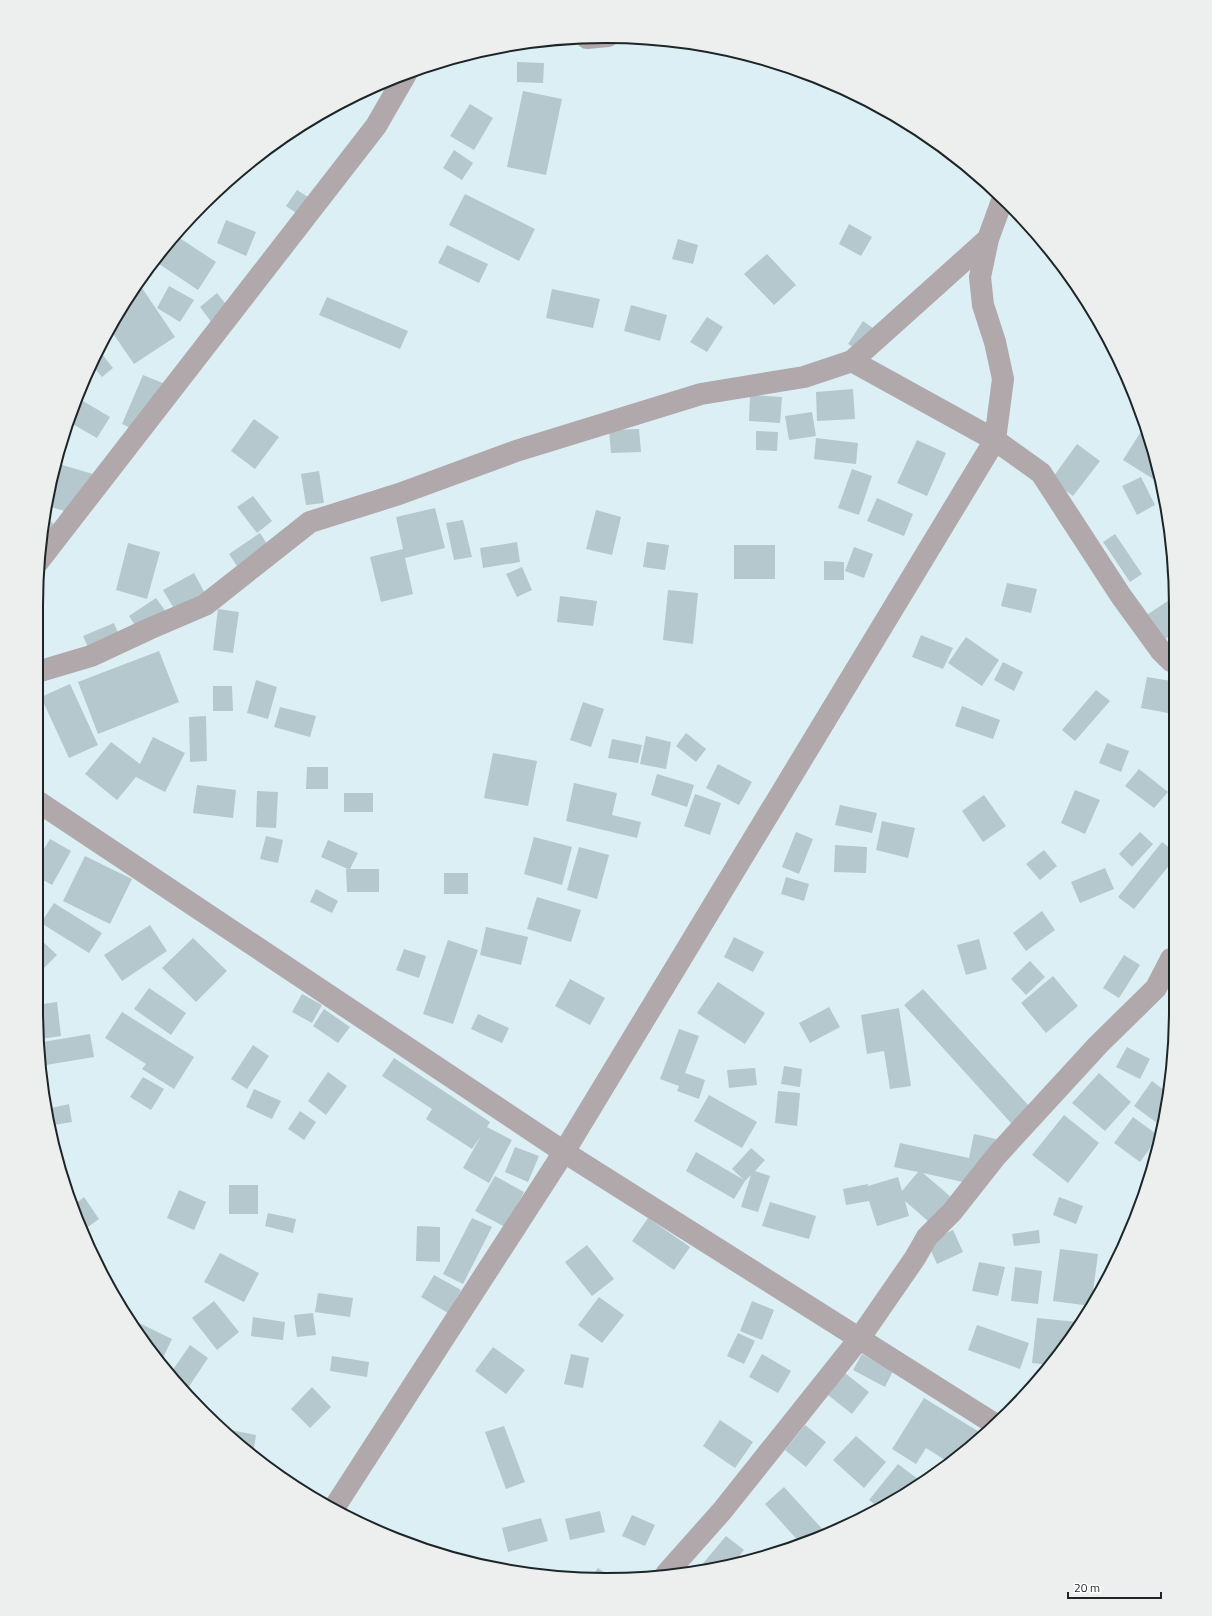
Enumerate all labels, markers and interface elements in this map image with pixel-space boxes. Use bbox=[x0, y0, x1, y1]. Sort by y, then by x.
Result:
scale bar bbox=[1068, 1574, 1161, 1600]
text: 20 m bbox=[1074, 1578, 1100, 1597]

